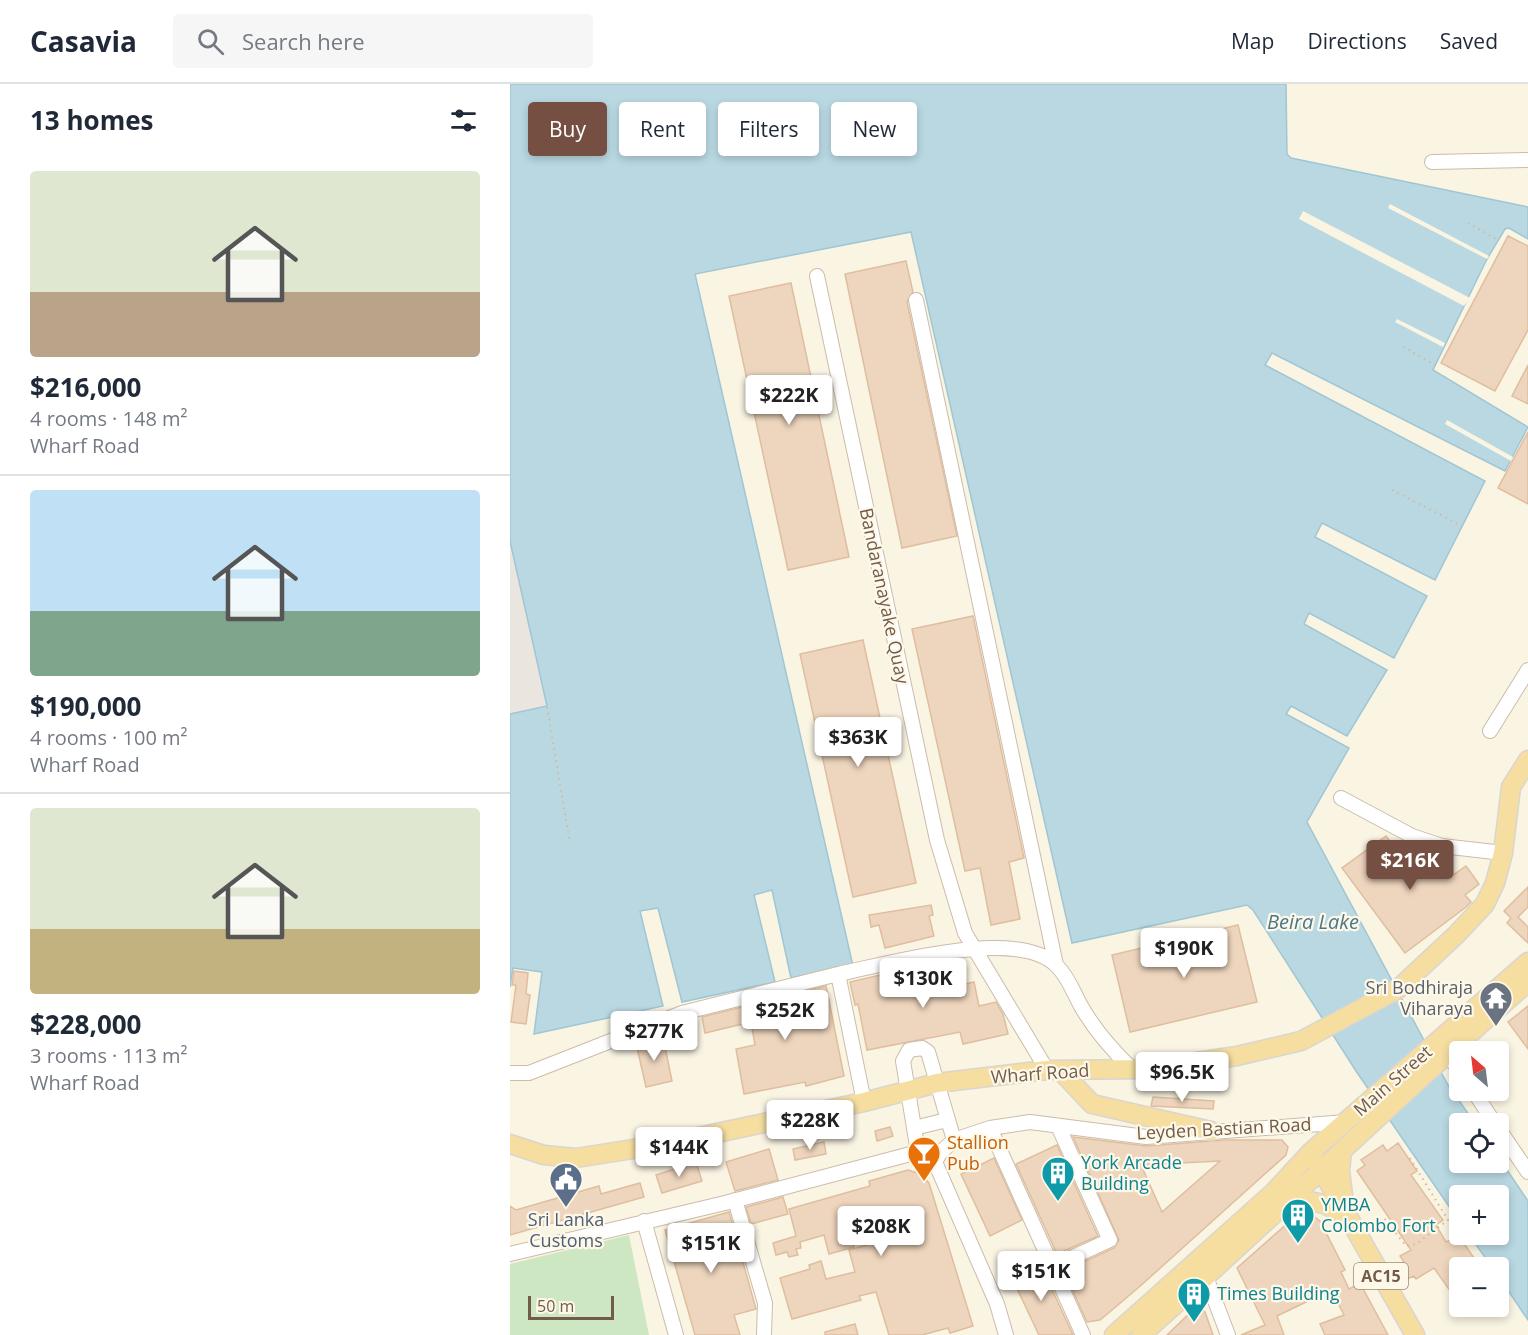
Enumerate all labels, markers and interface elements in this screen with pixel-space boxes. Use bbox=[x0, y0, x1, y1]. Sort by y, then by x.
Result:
search box bbox=[173, 14, 593, 68]
text: Casavia bbox=[30, 22, 137, 60]
icon: search bbox=[194, 25, 227, 58]
text: Search here bbox=[242, 26, 365, 56]
text: Map bbox=[1231, 27, 1274, 55]
text: Directions bbox=[1307, 27, 1407, 55]
text: Saved bbox=[1440, 27, 1498, 55]
text: 13 homes bbox=[30, 102, 154, 138]
chip: Buy bbox=[528, 102, 607, 156]
chip: Rent bbox=[619, 102, 706, 156]
chip: Filters bbox=[718, 102, 819, 156]
chip: New bbox=[831, 102, 917, 156]
icon: filters bbox=[447, 104, 480, 137]
icon: home bbox=[201, 210, 309, 318]
text: $216,000 bbox=[30, 369, 141, 405]
pin: $222K bbox=[747, 375, 831, 426]
text: $222K bbox=[759, 381, 819, 408]
text: 4 rooms · 148 m² bbox=[30, 405, 188, 432]
text: Wharf Road bbox=[30, 432, 140, 459]
street label: Bandaranayake Quay bbox=[855, 506, 916, 687]
icon: home bbox=[201, 529, 309, 637]
text: $190,000 bbox=[30, 688, 141, 724]
pin: $363K bbox=[816, 717, 900, 768]
text: $363K bbox=[828, 723, 888, 750]
text: 4 rooms · 100 m² bbox=[30, 724, 188, 751]
text: Wharf Road bbox=[30, 751, 140, 778]
pin: $216K bbox=[1368, 840, 1452, 891]
text: $216K bbox=[1380, 846, 1440, 873]
icon: home bbox=[201, 847, 309, 955]
water label: Beira Lake bbox=[1267, 908, 1359, 935]
pin: $190K bbox=[1142, 928, 1226, 979]
text: $190K bbox=[1154, 934, 1214, 961]
pin: $130K bbox=[881, 958, 965, 1009]
text: $130K bbox=[893, 964, 953, 991]
place label: Sri Bodhiraja Viharaya bbox=[1366, 975, 1473, 1020]
temple icon: Sri Bodhiraja Viharaya bbox=[1478, 980, 1514, 1027]
pin: $252K bbox=[743, 990, 827, 1041]
text: $252K bbox=[755, 996, 815, 1023]
text: $228,000 bbox=[30, 1006, 141, 1042]
pin: $277K bbox=[612, 1011, 696, 1062]
text: $277K bbox=[624, 1017, 684, 1044]
street label: Main Street bbox=[1348, 1039, 1437, 1121]
north arrow bbox=[1449, 1041, 1509, 1101]
map controls bbox=[1449, 1041, 1509, 1317]
text: 3 rooms · 113 m² bbox=[30, 1042, 188, 1069]
pin: $96.5K bbox=[1133, 1052, 1231, 1103]
street label: Wharf Road bbox=[990, 1058, 1090, 1088]
text: $96.5K bbox=[1150, 1058, 1214, 1085]
text: Wharf Road bbox=[30, 1069, 140, 1096]
pin: $228K bbox=[768, 1100, 852, 1151]
text: $228K bbox=[780, 1106, 840, 1133]
street label: Leyden Bastian Road bbox=[1136, 1111, 1312, 1145]
button: locate bbox=[1449, 1113, 1509, 1173]
pin: $144K bbox=[637, 1127, 721, 1178]
place label: Stallion Pub bbox=[947, 1130, 1009, 1175]
text: $144K bbox=[649, 1133, 709, 1160]
bar icon: Stallion Pub bbox=[906, 1135, 942, 1182]
place label: York Arcade Building bbox=[1081, 1150, 1182, 1195]
building icon: York Arcade Building bbox=[1040, 1155, 1076, 1202]
public building icon: Sri Lanka Customs bbox=[548, 1161, 584, 1208]
button: + bbox=[1449, 1185, 1509, 1245]
place label: YMBA Colombo Fort bbox=[1321, 1192, 1436, 1237]
building icon: YMBA Colombo Fort bbox=[1280, 1197, 1316, 1244]
pin: $208K bbox=[839, 1206, 923, 1257]
place label: Sri Lanka Customs bbox=[528, 1207, 604, 1252]
text: $208K bbox=[851, 1212, 911, 1239]
pin: $151K bbox=[669, 1223, 753, 1274]
text: $151K bbox=[681, 1229, 741, 1256]
pin: $151K bbox=[999, 1251, 1083, 1302]
text: $151K bbox=[1011, 1257, 1071, 1284]
button: − bbox=[1449, 1257, 1509, 1317]
road number: AC15 bbox=[1354, 1263, 1408, 1289]
building icon: Times Building bbox=[1176, 1276, 1212, 1323]
place label: Times Building bbox=[1217, 1281, 1340, 1305]
scale bar bbox=[528, 1293, 614, 1320]
text: 50 m bbox=[537, 1295, 574, 1317]

